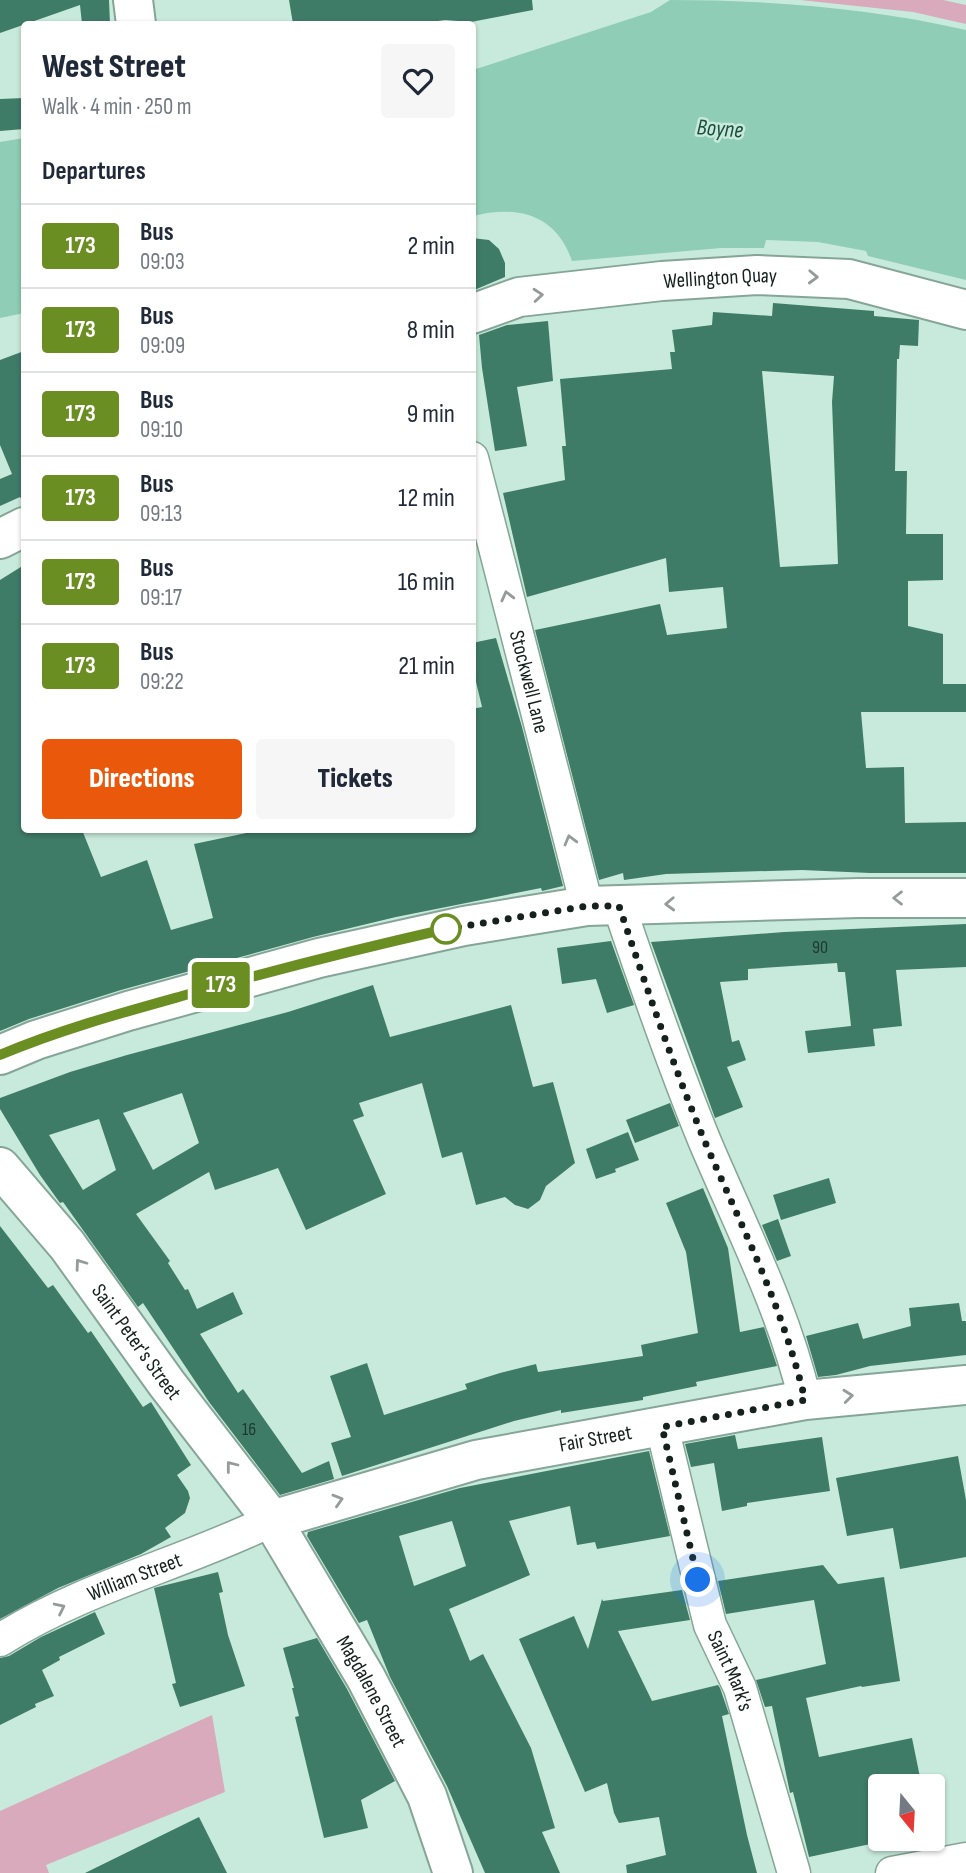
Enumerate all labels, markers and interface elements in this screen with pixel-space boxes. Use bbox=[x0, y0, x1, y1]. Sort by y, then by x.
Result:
button: heart bbox=[381, 44, 455, 118]
text: West Street bbox=[42, 47, 186, 87]
text: Walk · 4 min · 250 m bbox=[42, 93, 192, 121]
water label: Boyne bbox=[696, 113, 744, 145]
text: Departures bbox=[42, 156, 146, 187]
text: Bus bbox=[140, 217, 174, 248]
text: 173 bbox=[65, 231, 96, 260]
text: 2 min bbox=[407, 231, 455, 262]
text: 09:03 bbox=[140, 248, 185, 276]
street label: Wellington Quay bbox=[662, 263, 777, 294]
one-way arrow bbox=[808, 270, 819, 285]
one-way arrow bbox=[532, 288, 543, 303]
text: Bus bbox=[140, 301, 174, 332]
text: 173 bbox=[65, 315, 96, 344]
text: 8 min bbox=[407, 315, 455, 346]
text: 09:09 bbox=[140, 332, 185, 360]
text: Bus bbox=[140, 385, 174, 416]
text: 173 bbox=[65, 399, 96, 428]
text: 9 min bbox=[407, 399, 455, 430]
text: 09:10 bbox=[140, 416, 183, 444]
text: Bus bbox=[140, 469, 174, 500]
text: 173 bbox=[65, 483, 96, 512]
text: 12 min bbox=[398, 483, 455, 514]
text: 09:13 bbox=[140, 500, 182, 528]
text: Bus bbox=[140, 553, 174, 584]
text: 173 bbox=[65, 567, 96, 596]
text: 16 min bbox=[398, 567, 455, 598]
text: 09:17 bbox=[140, 584, 182, 612]
one-way arrow bbox=[501, 591, 515, 603]
street label: Stockwell Lane bbox=[504, 628, 554, 736]
text: Bus bbox=[140, 637, 174, 668]
text: 173 bbox=[65, 651, 96, 680]
text: 21 min bbox=[398, 651, 455, 682]
text: 09:22 bbox=[140, 668, 184, 696]
button: Directions bbox=[42, 739, 242, 819]
button: Tickets bbox=[256, 739, 455, 819]
one-way arrow bbox=[563, 835, 578, 847]
one-way arrow bbox=[892, 890, 903, 906]
one-way arrow bbox=[665, 897, 676, 912]
unlabelled marker bbox=[431, 914, 461, 944]
house number: 90 bbox=[812, 937, 828, 958]
line badge: 173 bbox=[181, 962, 261, 1008]
text: 173 bbox=[206, 970, 236, 999]
one-way arrow bbox=[76, 1259, 88, 1272]
street label: Saint Peter's Street bbox=[86, 1279, 186, 1405]
one-way arrow bbox=[843, 1389, 854, 1404]
house number: 16 bbox=[242, 1419, 256, 1440]
street label: Fair Street bbox=[557, 1420, 634, 1458]
one-way arrow bbox=[226, 1461, 239, 1474]
one-way arrow bbox=[331, 1493, 343, 1508]
street label: William Street bbox=[84, 1547, 185, 1607]
your location bbox=[680, 1562, 715, 1597]
one-way arrow bbox=[53, 1602, 65, 1616]
street label: Saint Mark's bbox=[702, 1627, 758, 1714]
street label: Magdalene Street bbox=[331, 1631, 412, 1751]
north arrow bbox=[868, 1774, 945, 1852]
map controls bbox=[868, 1774, 945, 1851]

